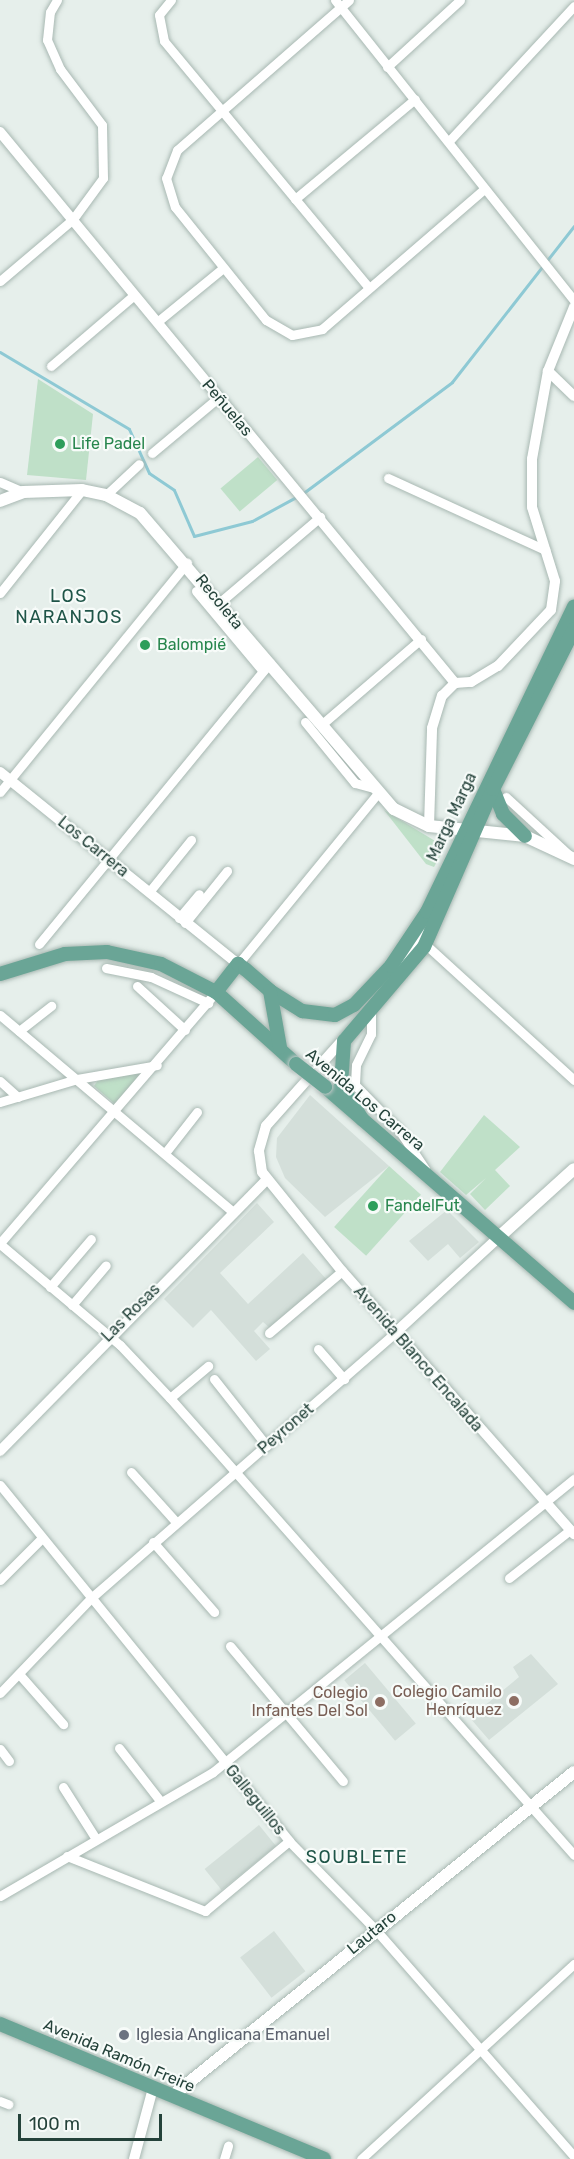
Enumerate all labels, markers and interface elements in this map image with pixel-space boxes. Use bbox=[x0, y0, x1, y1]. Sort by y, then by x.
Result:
street label: Peñuelas bbox=[198, 376, 256, 440]
place label: Life Padel bbox=[72, 434, 145, 454]
marker: Life Padel bbox=[53, 437, 67, 451]
street label: Recoleta bbox=[191, 571, 247, 633]
district label: LOS NARANJOS bbox=[15, 586, 123, 628]
place label: Balompié bbox=[157, 635, 226, 655]
marker: Balompié bbox=[138, 638, 152, 652]
street label: Marga Marga bbox=[423, 770, 481, 864]
street label: Los Carrera bbox=[54, 813, 132, 881]
street label: Avenida Los Carrera bbox=[302, 1045, 428, 1155]
place label: FandelFut bbox=[385, 1196, 460, 1216]
marker: FandelFut bbox=[366, 1199, 380, 1213]
street label: Las Rosas bbox=[98, 1280, 164, 1346]
street label: Avenida Blanco Encalada bbox=[349, 1282, 487, 1436]
street label: Peyronet bbox=[254, 1400, 318, 1458]
place label: Colegio Camilo Henríquez bbox=[392, 1682, 502, 1720]
place label: Colegio Infantes Del Sol bbox=[251, 1683, 368, 1721]
marker: Colegio Camilo Henríquez bbox=[507, 1694, 521, 1708]
marker: Colegio Infantes Del Sol bbox=[373, 1695, 387, 1709]
street label: Galleguillos bbox=[221, 1761, 289, 1839]
district label: SOUBLETE bbox=[306, 1846, 408, 1868]
street label: Lautaro bbox=[344, 1907, 400, 1959]
street label: Avenida Ramón Freire bbox=[40, 2015, 198, 2097]
place label: Iglesia Anglicana Emanuel bbox=[136, 2025, 330, 2045]
marker: Iglesia Anglicana Emanuel bbox=[117, 2028, 131, 2042]
scale bar bbox=[21, 2102, 165, 2140]
text: 100 m bbox=[29, 2113, 80, 2135]

